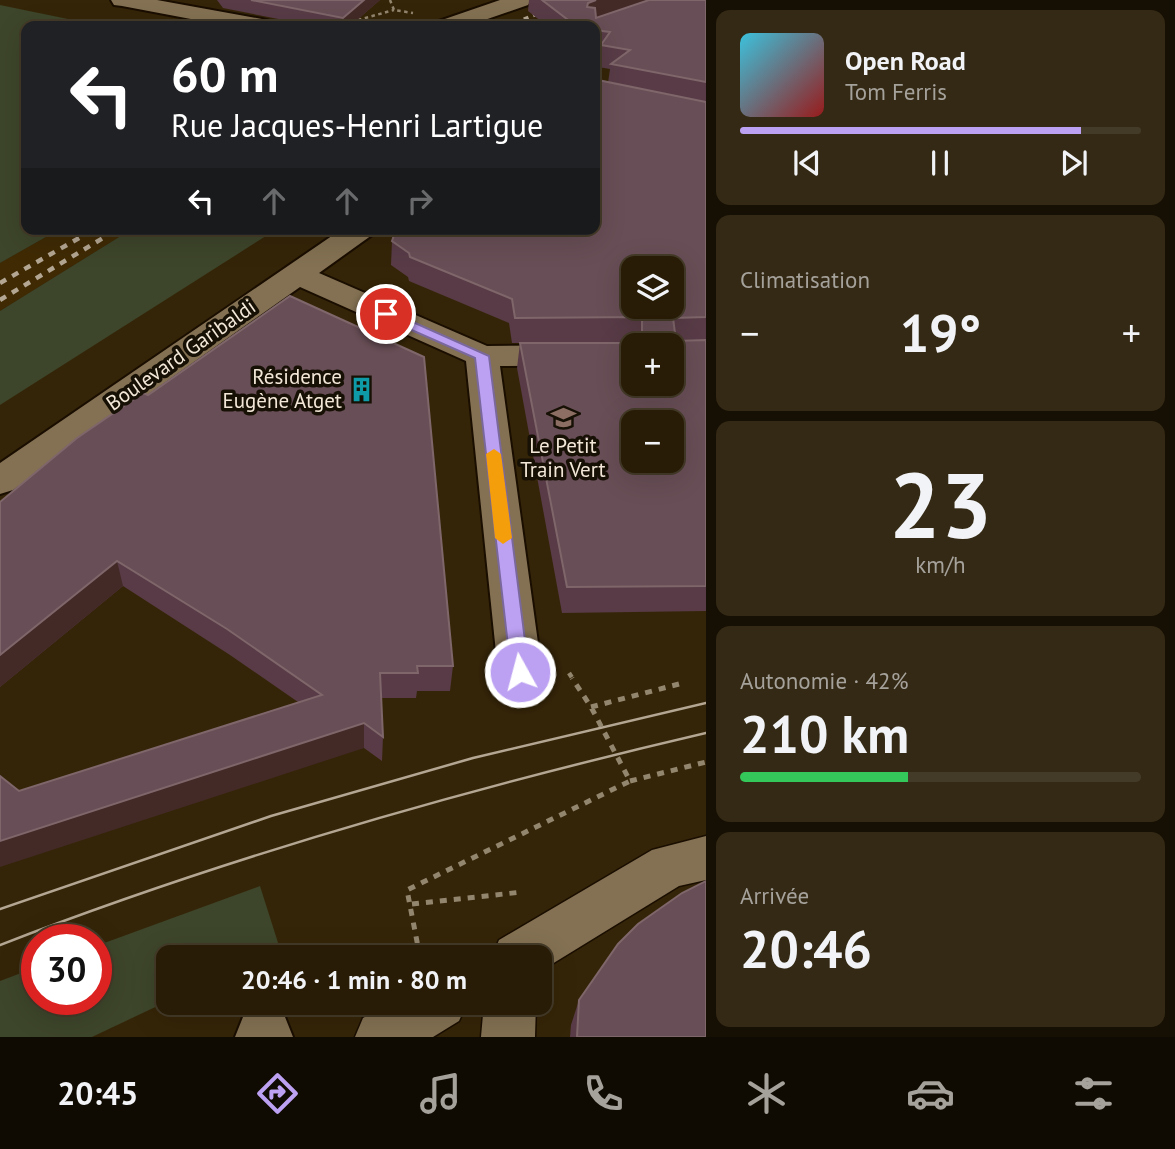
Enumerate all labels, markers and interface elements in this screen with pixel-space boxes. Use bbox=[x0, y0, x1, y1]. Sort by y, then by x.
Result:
text: 60 m bbox=[171, 42, 278, 106]
text: Open Road bbox=[845, 44, 966, 77]
icon: left bbox=[56, 49, 147, 140]
text: Tom Ferris bbox=[845, 77, 947, 106]
text: Rue Jacques-Henri Lartigue bbox=[171, 104, 543, 146]
icon: previous bbox=[788, 144, 826, 182]
icon: pause bbox=[921, 144, 959, 182]
icon: next bbox=[1055, 144, 1093, 182]
icon: left bbox=[182, 182, 220, 220]
icon: ahead bbox=[255, 182, 293, 220]
icon: ahead bbox=[328, 182, 366, 220]
icon: right bbox=[401, 182, 439, 220]
map controls bbox=[621, 256, 684, 473]
button: layers bbox=[621, 256, 684, 319]
text: Climatisation bbox=[740, 265, 870, 294]
pin bbox=[356, 284, 416, 344]
street label: Boulevard Garibaldi bbox=[101, 293, 261, 416]
icon: arrive bbox=[367, 295, 405, 333]
text: 19° bbox=[900, 299, 981, 366]
text: − bbox=[740, 308, 759, 357]
text: + bbox=[1122, 308, 1141, 357]
button: + bbox=[621, 333, 684, 396]
place label: Résidence Eugène Atget bbox=[222, 363, 342, 414]
building icon: Résidence Eugène Atget bbox=[348, 375, 376, 403]
school or university icon: Le Petit Train Vert bbox=[549, 403, 577, 431]
button: − bbox=[621, 410, 684, 473]
place label: Le Petit Train Vert bbox=[520, 432, 606, 483]
text: 23 bbox=[889, 445, 992, 563]
text: km/h bbox=[915, 550, 966, 579]
position arrow bbox=[483, 635, 557, 709]
text: Autonomie · 42% bbox=[740, 666, 908, 695]
text: 210 km bbox=[740, 700, 909, 767]
text: Arrivée bbox=[740, 881, 809, 910]
text: 20:46 bbox=[740, 915, 872, 982]
speed limit sign: 30 bbox=[21, 924, 112, 1015]
text: 20:46 · 1 min · 80 m bbox=[241, 963, 467, 996]
icon: directions bbox=[253, 1069, 302, 1118]
icon: music bbox=[416, 1069, 465, 1118]
icon: phone bbox=[579, 1069, 628, 1118]
icon: climate bbox=[742, 1069, 791, 1118]
icon: car bbox=[906, 1069, 955, 1118]
icon: filters bbox=[1069, 1069, 1118, 1118]
text: 20:45 bbox=[57, 1072, 138, 1114]

